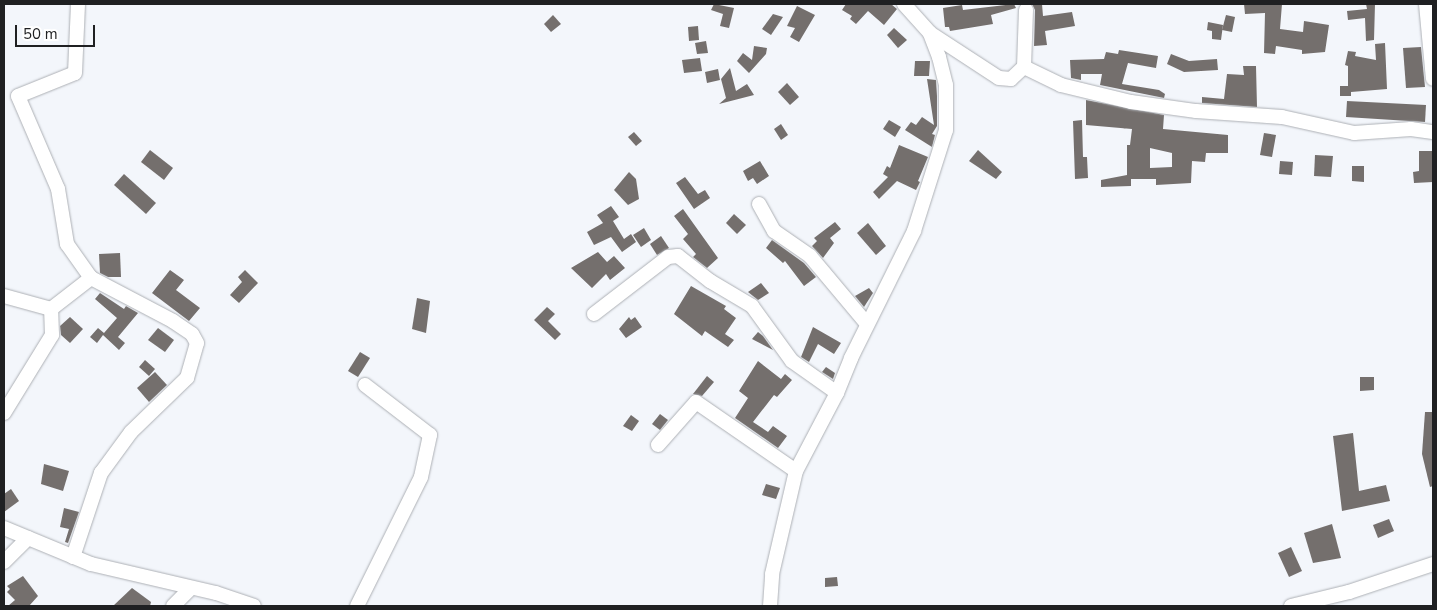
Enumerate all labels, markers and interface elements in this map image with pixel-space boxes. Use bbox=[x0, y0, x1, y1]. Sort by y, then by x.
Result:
scale bar bbox=[18, 15, 98, 47]
text: 50 m bbox=[23, 24, 58, 44]

